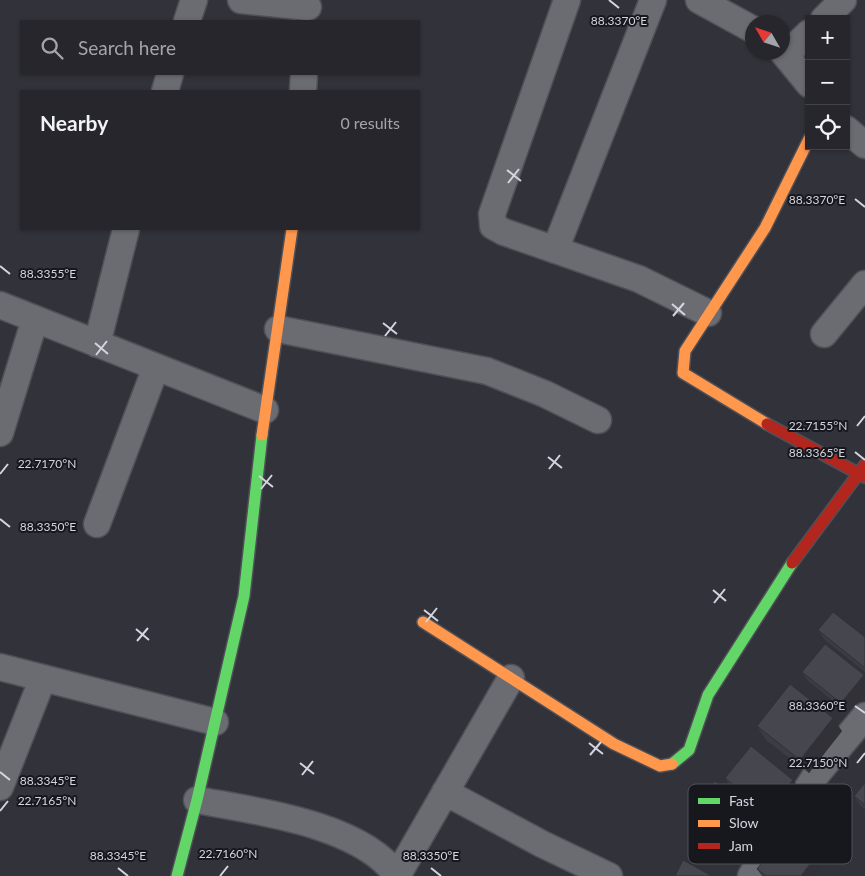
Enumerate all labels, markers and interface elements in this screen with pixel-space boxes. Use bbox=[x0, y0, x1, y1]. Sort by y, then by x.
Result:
text: 88.3370°E bbox=[591, 13, 647, 28]
north arrow bbox=[745, 15, 790, 60]
map controls bbox=[805, 15, 850, 150]
button: + bbox=[805, 15, 850, 60]
search box bbox=[20, 20, 420, 75]
icon: search bbox=[38, 34, 66, 62]
text: Search here bbox=[78, 36, 176, 59]
button: − bbox=[805, 60, 850, 105]
button: locate bbox=[805, 105, 850, 150]
text: Nearby bbox=[40, 110, 108, 135]
text: 0 results bbox=[340, 113, 400, 132]
text: 88.3370°E bbox=[789, 192, 845, 207]
text: 88.3355°E bbox=[20, 266, 76, 281]
text: 22.7155°N bbox=[789, 418, 847, 433]
text: 88.3365°E bbox=[789, 445, 845, 460]
text: 22.7170°N bbox=[18, 456, 76, 471]
text: 88.3350°E bbox=[20, 519, 76, 534]
text: 88.3360°E bbox=[789, 698, 845, 713]
text: 22.7150°N bbox=[789, 755, 847, 770]
text: 88.3345°E bbox=[20, 773, 76, 788]
legend bbox=[688, 784, 852, 864]
text: Fast bbox=[729, 792, 754, 809]
text: 22.7165°N bbox=[18, 793, 76, 808]
text: Slow bbox=[729, 814, 759, 831]
text: Jam bbox=[729, 837, 753, 854]
text: 22.7160°N bbox=[199, 846, 257, 861]
text: 88.3345°E bbox=[90, 848, 146, 863]
text: 88.3350°E bbox=[403, 848, 459, 863]

